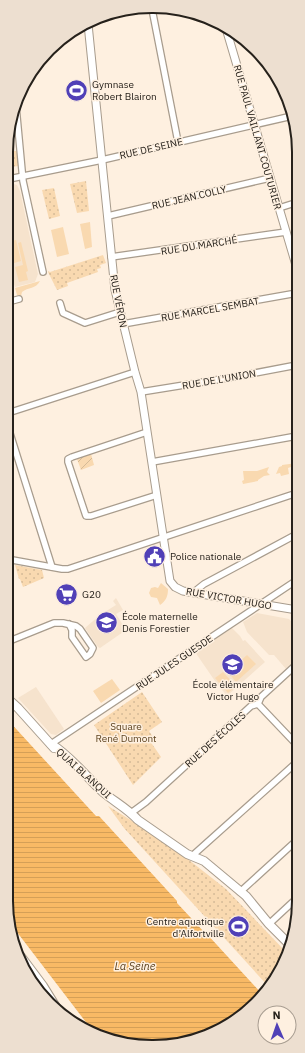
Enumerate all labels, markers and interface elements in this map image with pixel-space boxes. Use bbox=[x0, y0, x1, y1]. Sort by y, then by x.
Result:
street label: RUE PAUL VAILLANT COUTURIER bbox=[231, 63, 284, 211]
sports icon: Gymnase Robert Blairon bbox=[63, 77, 89, 103]
place label: Gymnase Robert Blairon bbox=[92, 78, 157, 103]
street label: RUE DE SEINE bbox=[118, 135, 184, 162]
street label: RUE JEAN COLLY bbox=[150, 183, 228, 212]
street label: RUE DU MARCHÉ bbox=[160, 233, 238, 258]
street label: RUE VÉRON bbox=[107, 274, 130, 329]
street label: RUE MARCEL SEMBAT bbox=[160, 294, 260, 325]
street label: RUE DE L'UNION bbox=[181, 367, 257, 392]
public building icon: Police nationale bbox=[141, 543, 167, 569]
place label: Police nationale bbox=[170, 550, 242, 563]
supermarket icon: G20 bbox=[53, 581, 79, 607]
street label: RUE VICTOR HUGO bbox=[185, 585, 273, 612]
place label: G20 bbox=[82, 588, 101, 601]
school or university icon: École maternelle Denis Forestier bbox=[93, 609, 119, 635]
place label: École maternelle Denis Forestier bbox=[122, 610, 198, 635]
street label: RUE JULES GUESDE bbox=[133, 632, 215, 693]
school or university icon: École élémentaire Victor Hugo bbox=[220, 651, 246, 677]
place label: École élémentaire Victor Hugo bbox=[193, 678, 274, 703]
street label: RUE DES ÉCOLES bbox=[182, 708, 249, 770]
park label: Square René Dumont bbox=[95, 720, 157, 745]
street label: QUAI BLANQUI bbox=[53, 745, 114, 801]
sports icon: Centre aquatique d’Alfortville bbox=[226, 914, 252, 940]
place label: Centre aquatique d’Alfortville bbox=[147, 915, 225, 940]
water label: La Seine bbox=[115, 959, 156, 973]
north arrow bbox=[257, 1005, 297, 1045]
text: N bbox=[272, 1008, 281, 1022]

